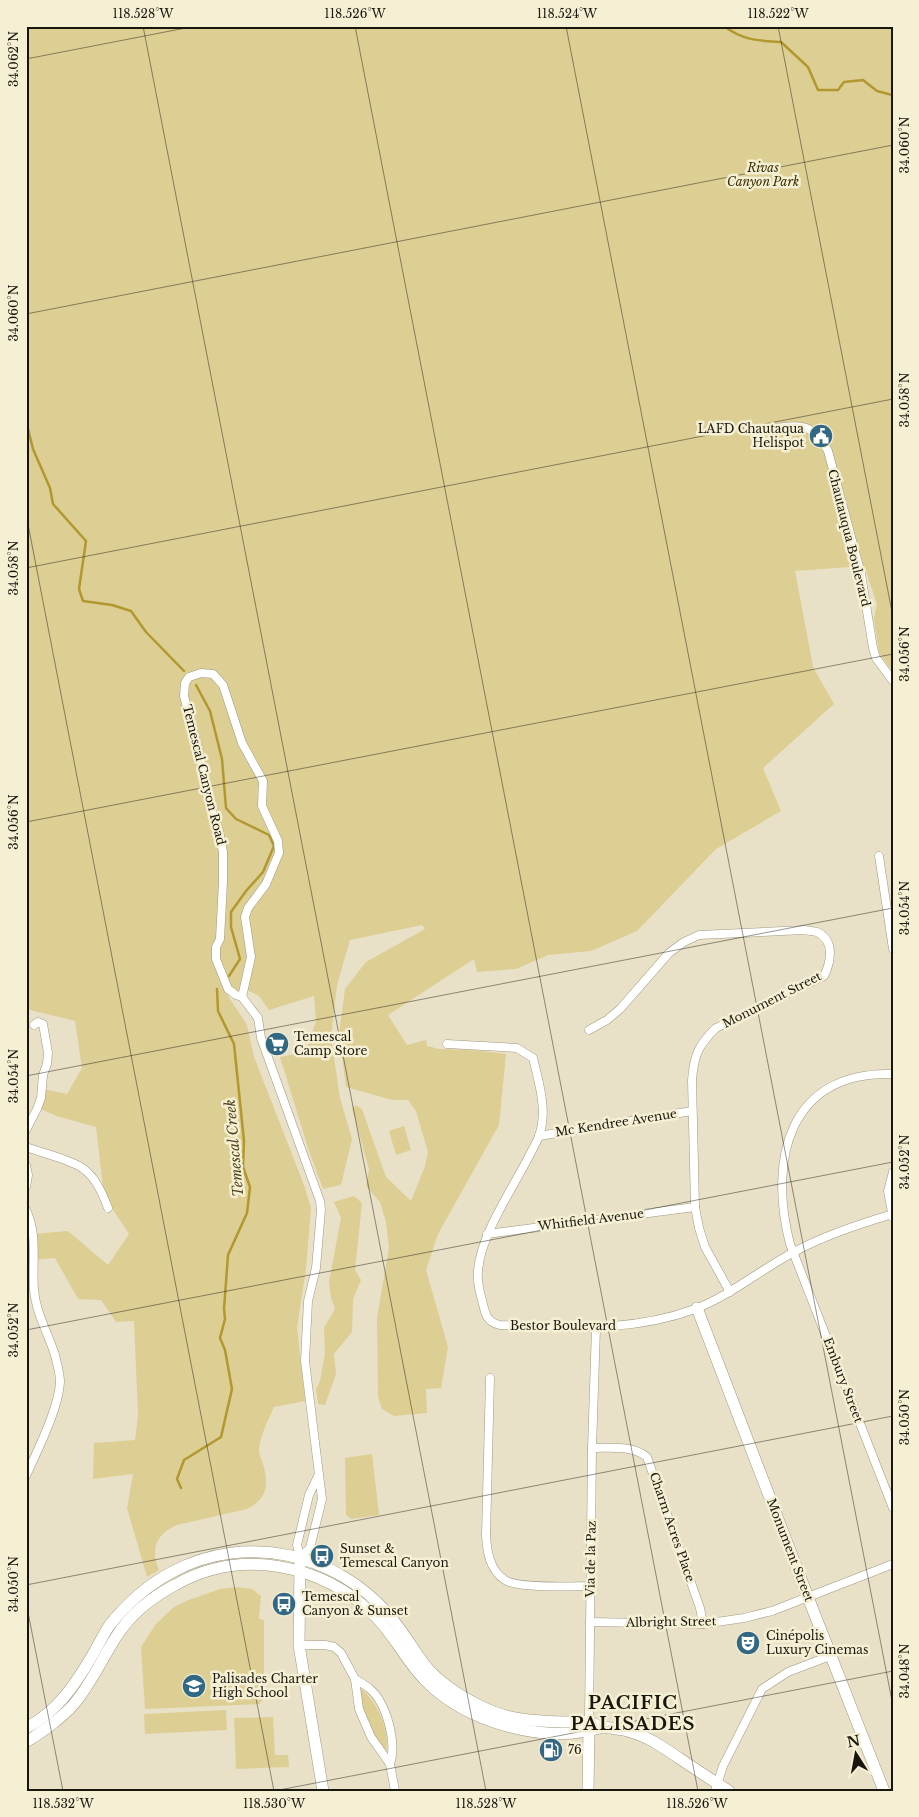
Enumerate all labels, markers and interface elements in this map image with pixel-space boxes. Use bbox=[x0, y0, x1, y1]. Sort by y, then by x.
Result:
text: 118.528°W bbox=[113, 6, 174, 21]
text: 118.526°W bbox=[324, 6, 387, 21]
text: 118.524°W bbox=[537, 6, 598, 21]
text: 118.522°W bbox=[747, 6, 809, 21]
text: 34.062°N bbox=[6, 31, 21, 87]
text: 34.060°N bbox=[897, 116, 912, 174]
park label: Rivas Canyon Park bbox=[727, 160, 799, 189]
text: 34.060°N bbox=[6, 284, 21, 342]
text: 34.058°N bbox=[897, 372, 912, 427]
place label: LAFD Chautaqua Helispot bbox=[698, 421, 804, 450]
public building icon: LAFD Chautaqua Helispot bbox=[808, 423, 834, 449]
street label: Chautauqua Boulevard bbox=[825, 468, 874, 608]
text: 34.058°N bbox=[6, 540, 21, 595]
text: 34.056°N bbox=[897, 626, 912, 682]
street label: Temescal Canyon Road bbox=[180, 703, 229, 847]
text: 34.056°N bbox=[6, 794, 21, 850]
text: 34.054°N bbox=[897, 881, 912, 935]
street label: Monument Street bbox=[720, 968, 824, 1031]
place label: Temescal Camp Store bbox=[294, 1029, 367, 1058]
supermarket icon: Temescal Camp Store bbox=[264, 1031, 290, 1057]
text: 34.054°N bbox=[6, 1049, 21, 1103]
water label: Temescal Creek bbox=[221, 1098, 247, 1198]
street label: Mc Kendree Avenue bbox=[554, 1105, 678, 1140]
text: 34.052°N bbox=[897, 1134, 912, 1190]
street label: Whitfield Avenue bbox=[536, 1206, 645, 1234]
text: 34.052°N bbox=[6, 1302, 21, 1358]
street label: Bestor Boulevard bbox=[510, 1318, 616, 1333]
street label: Embury Street bbox=[820, 1335, 867, 1425]
text: 34.050°N bbox=[897, 1389, 912, 1445]
street label: Charm Acres Place bbox=[647, 1470, 698, 1584]
street label: Monument Street bbox=[764, 1496, 817, 1604]
street label: Via de la Paz bbox=[582, 1520, 599, 1599]
place label: Sunset & Temescal Canyon bbox=[340, 1541, 449, 1570]
bus stop icon: Sunset & Temescal Canyon bbox=[309, 1543, 335, 1569]
text: 34.050°N bbox=[6, 1556, 21, 1612]
place label: Temescal Canyon & Sunset bbox=[302, 1589, 409, 1618]
bus stop icon: Temescal Canyon & Sunset bbox=[271, 1591, 297, 1617]
street label: Albright Street bbox=[625, 1613, 717, 1630]
place label: Cinépolis Luxury Cinemas bbox=[766, 1628, 868, 1657]
theatre icon: Cinépolis Luxury Cinemas bbox=[735, 1630, 761, 1656]
text: 34.048°N bbox=[897, 1643, 912, 1699]
place label: Palisades Charter High School bbox=[212, 1671, 318, 1700]
school or university icon: Palisades Charter High School bbox=[181, 1673, 207, 1699]
district label: PACIFIC PALISADES bbox=[571, 1692, 695, 1735]
north arrow bbox=[832, 1730, 882, 1780]
text: N bbox=[845, 1731, 862, 1751]
fuel station icon: 76 bbox=[538, 1737, 564, 1763]
place label: 76 bbox=[568, 1742, 582, 1757]
text: 118.532°W bbox=[32, 1796, 94, 1811]
text: 118.530°W bbox=[243, 1796, 306, 1811]
text: 118.528°W bbox=[456, 1796, 517, 1811]
text: 118.526°W bbox=[666, 1796, 729, 1811]

